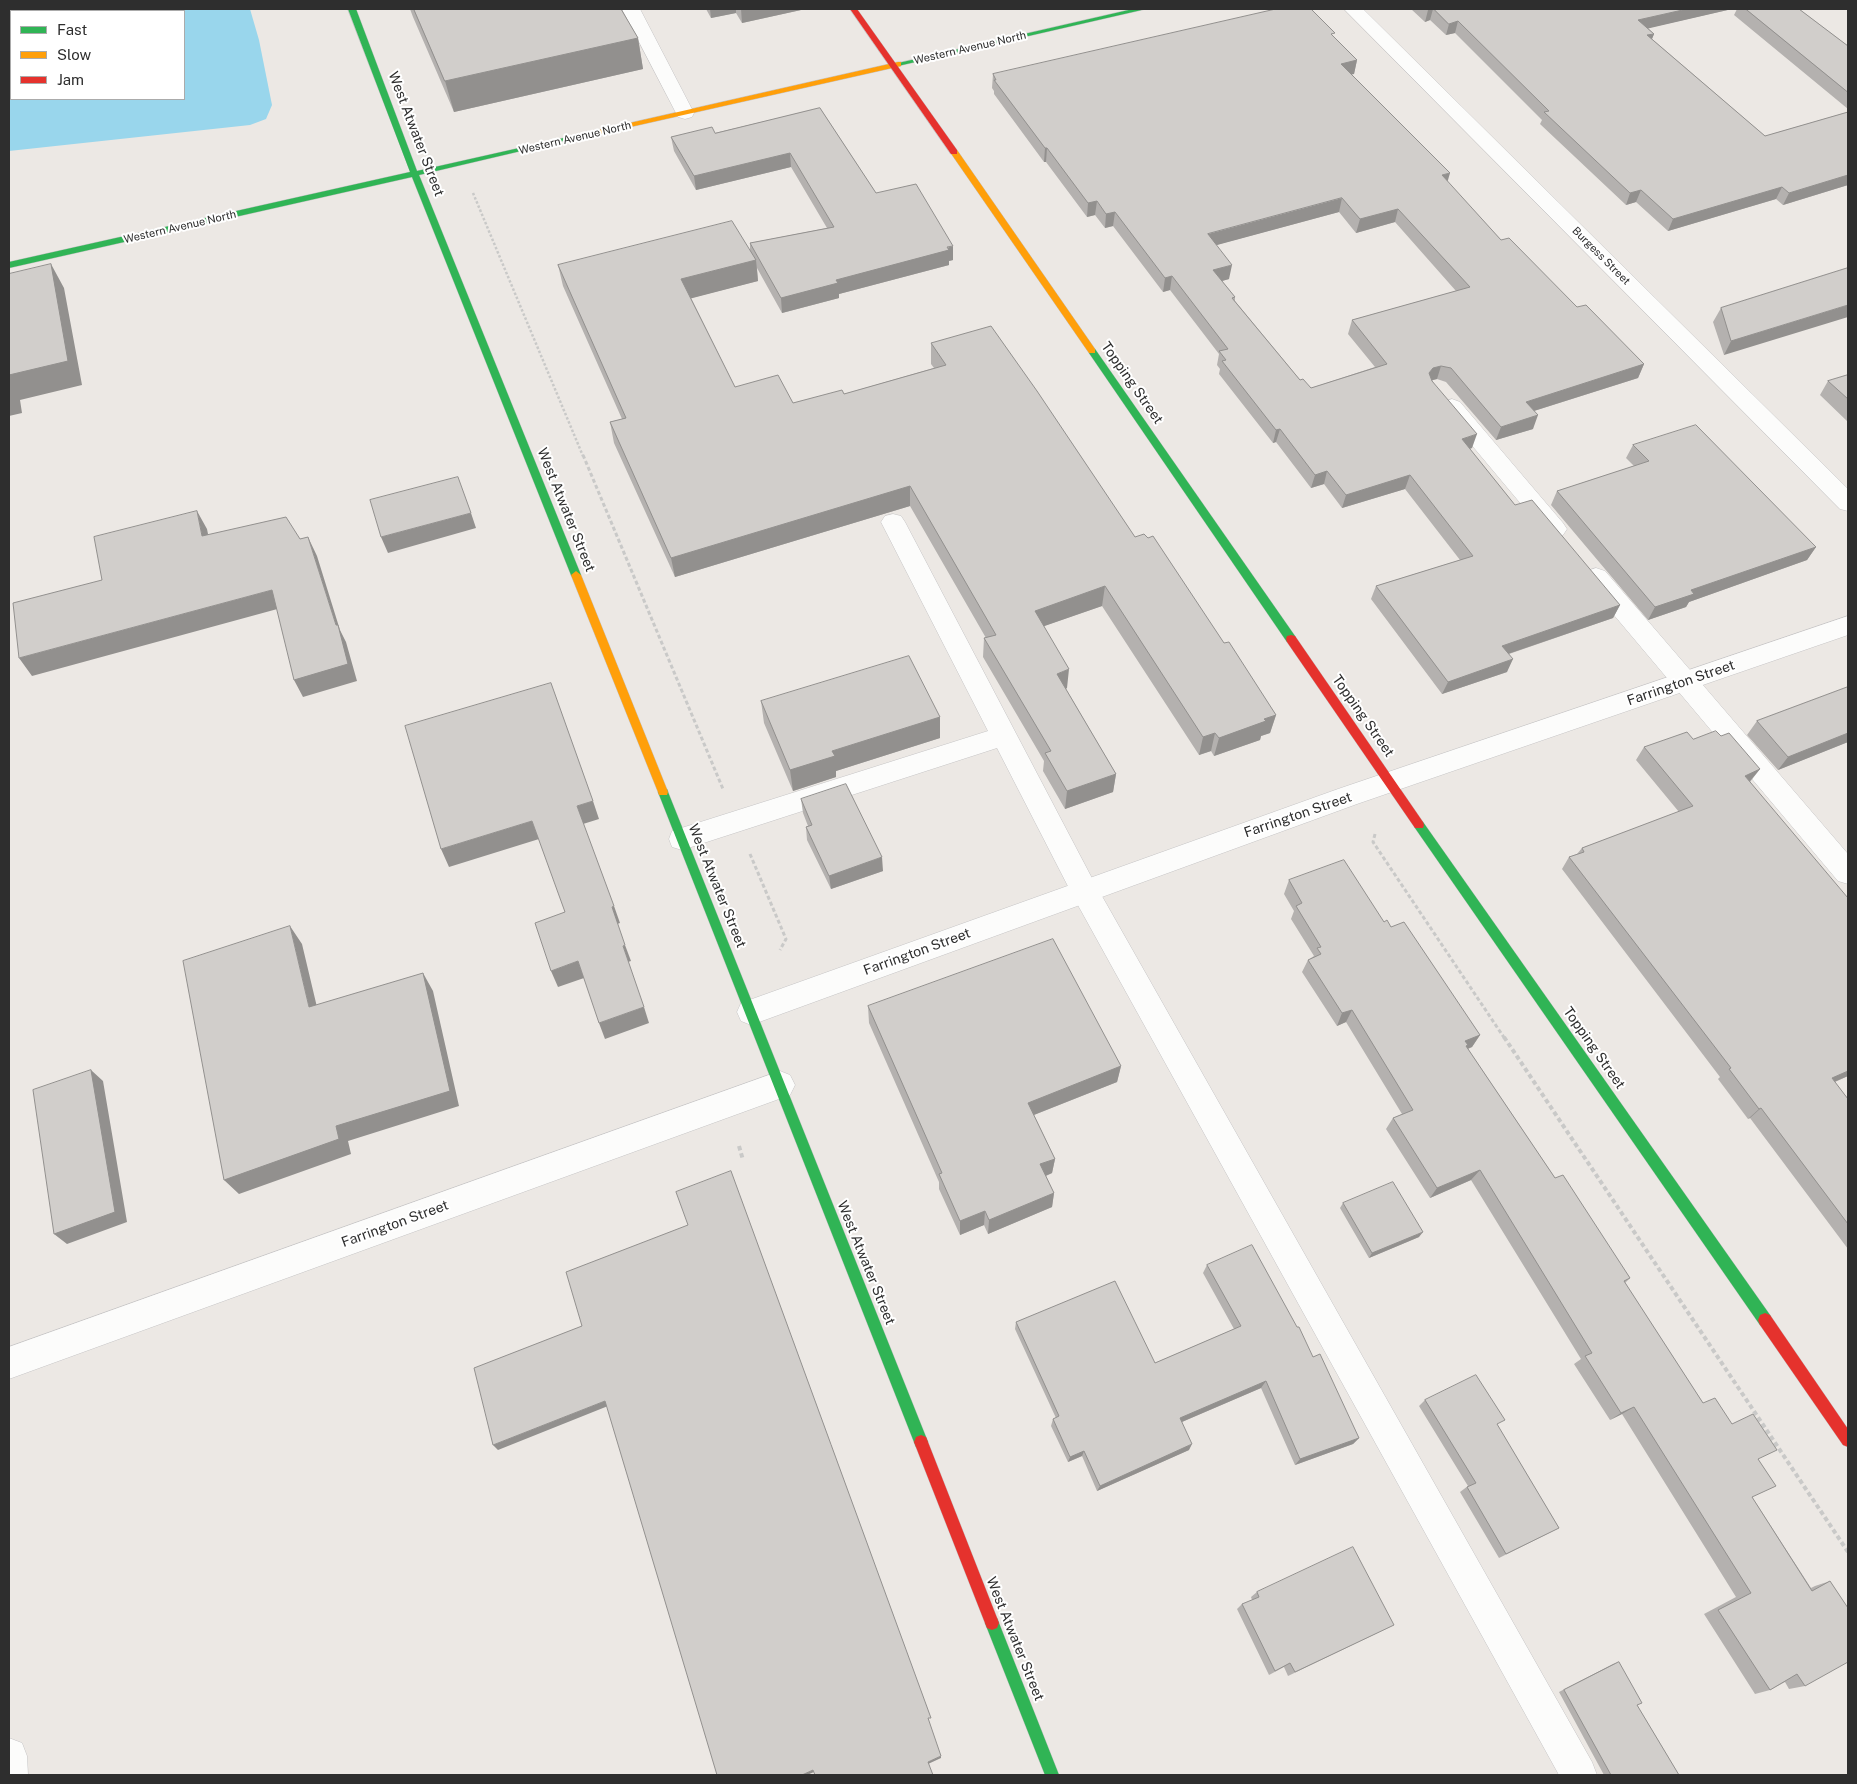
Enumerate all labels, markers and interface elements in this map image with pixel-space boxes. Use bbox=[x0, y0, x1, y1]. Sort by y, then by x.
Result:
legend bbox=[10, 10, 185, 100]
text: Fast bbox=[57, 21, 87, 38]
street label: Western Avenue North bbox=[913, 29, 1027, 67]
text: Slow bbox=[57, 46, 91, 63]
street label: West Atwater Street bbox=[384, 69, 448, 199]
text: Jam bbox=[57, 71, 84, 88]
street label: Western Avenue North bbox=[518, 119, 632, 157]
street label: Western Avenue North bbox=[123, 208, 237, 246]
street label: Burgess Street bbox=[1569, 224, 1633, 288]
street label: Topping Street bbox=[1097, 339, 1167, 427]
street label: West Atwater Street bbox=[533, 446, 599, 574]
street label: Farrington Street bbox=[1625, 657, 1737, 709]
street label: Topping Street bbox=[1328, 672, 1398, 760]
street label: Farrington Street bbox=[1242, 789, 1354, 841]
street label: West Atwater Street bbox=[684, 822, 750, 950]
street label: Farrington Street bbox=[861, 925, 973, 979]
street label: Topping Street bbox=[1559, 1004, 1629, 1092]
street label: Farrington Street bbox=[339, 1197, 451, 1251]
street label: West Atwater Street bbox=[833, 1199, 899, 1327]
street label: West Atwater Street bbox=[982, 1575, 1048, 1703]

